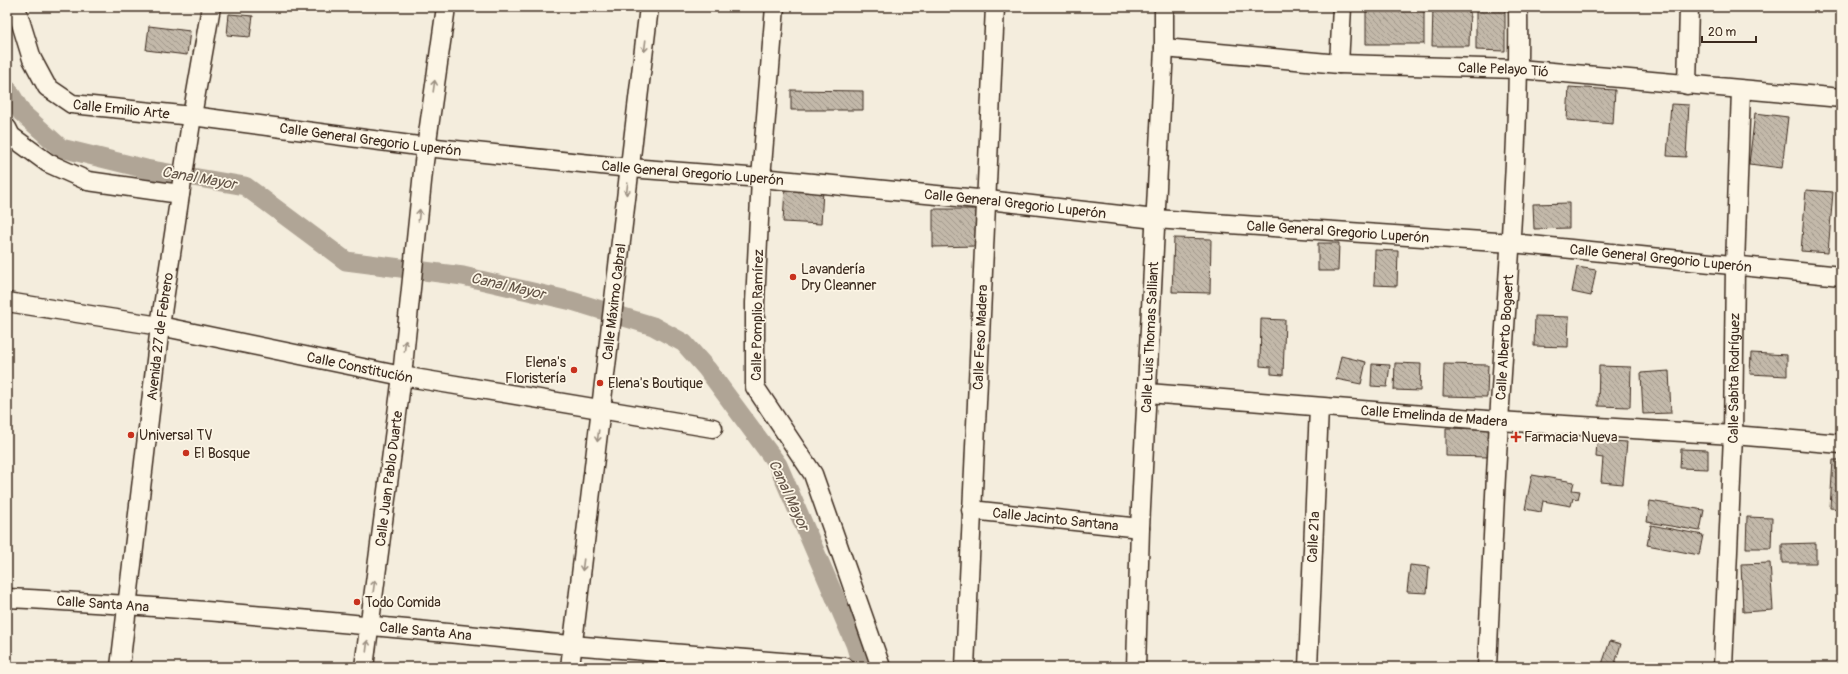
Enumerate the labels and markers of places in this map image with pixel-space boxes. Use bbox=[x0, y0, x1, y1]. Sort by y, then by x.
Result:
place label: Lavandería Dry Cleanner bbox=[801, 261, 877, 294]
marker: Lavandería Dry Cleanner bbox=[788, 272, 798, 282]
place label: Elena's Floristería bbox=[505, 354, 567, 387]
marker: Elena's Floristería bbox=[569, 365, 579, 375]
place label: Elena's Boutique bbox=[608, 375, 703, 392]
marker: Elena's Boutique bbox=[595, 378, 605, 388]
place label: Universal TV bbox=[139, 427, 213, 444]
place label: Farmacia Nueva bbox=[1524, 429, 1617, 446]
marker: Universal TV bbox=[126, 430, 136, 440]
marker: Farmacia Nueva bbox=[1511, 432, 1521, 442]
place label: El Bosque bbox=[194, 445, 250, 462]
marker: El Bosque bbox=[181, 448, 191, 458]
place label: Todo Comida bbox=[365, 594, 441, 611]
marker: Todo Comida bbox=[352, 597, 362, 607]

